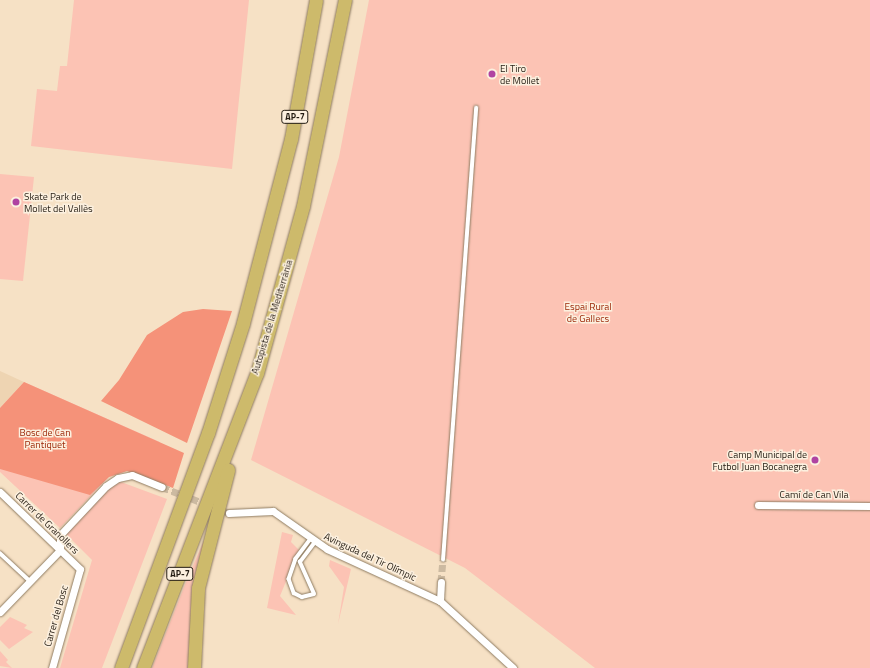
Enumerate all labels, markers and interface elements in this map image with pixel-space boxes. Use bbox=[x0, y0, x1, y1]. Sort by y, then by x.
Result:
place label: El Tiro de Mollet bbox=[500, 62, 539, 86]
marker: El Tiro de Mollet bbox=[487, 69, 497, 79]
road number: AP-7 bbox=[281, 110, 309, 124]
place label: Skate Park de Mollet del Vallès bbox=[24, 190, 93, 214]
marker: Skate Park de Mollet del Vallès bbox=[11, 197, 21, 207]
street label: Autopista de la Mediterrània bbox=[249, 258, 295, 376]
park label: Espai Rural de Gallecs bbox=[564, 300, 612, 324]
park label: Bosc de Can Pantiquet bbox=[19, 426, 71, 450]
place label: Camp Municipal de Futbol Juan Bocanegra bbox=[712, 448, 807, 472]
marker: Camp Municipal de Futbol Juan Bocanegra bbox=[810, 455, 820, 465]
street label: Camí de Can Vila bbox=[779, 489, 849, 501]
street label: Carrer de Granollers bbox=[13, 490, 81, 556]
street label: Avinguda del Tir Olímpic bbox=[322, 530, 418, 584]
road number: AP-7 bbox=[166, 567, 194, 581]
street label: Carrer del Bosc bbox=[42, 584, 70, 648]

